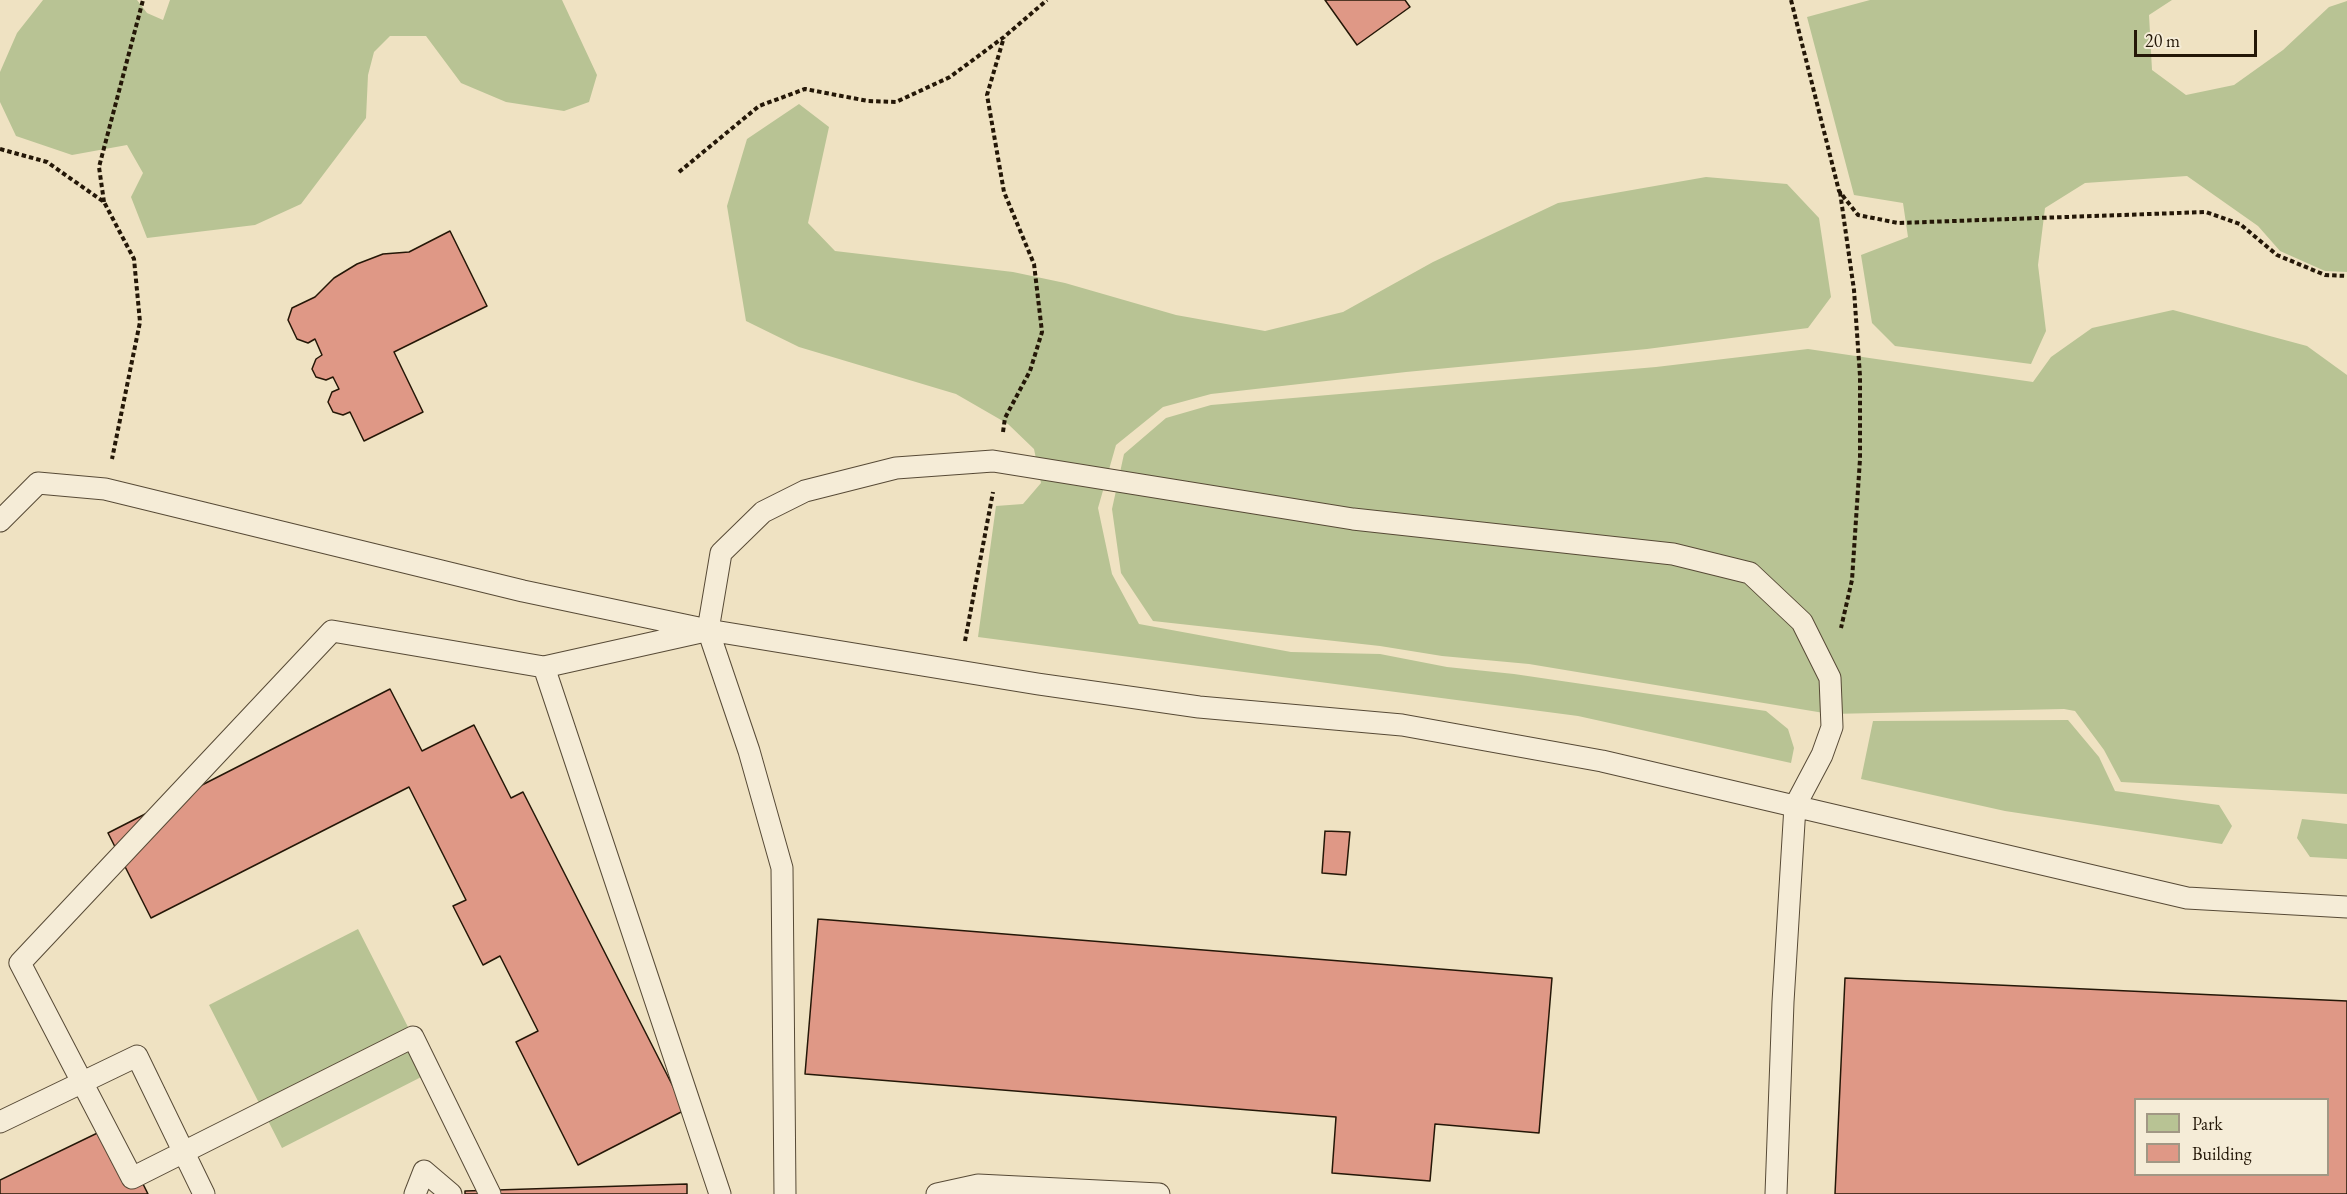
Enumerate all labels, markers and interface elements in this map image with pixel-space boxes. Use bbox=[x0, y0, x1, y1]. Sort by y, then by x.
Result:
scale bar bbox=[2137, 18, 2260, 56]
text: 20 m bbox=[2145, 29, 2180, 52]
legend bbox=[2134, 1098, 2329, 1176]
text: Park bbox=[2192, 1112, 2223, 1135]
text: Building bbox=[2192, 1142, 2252, 1165]

